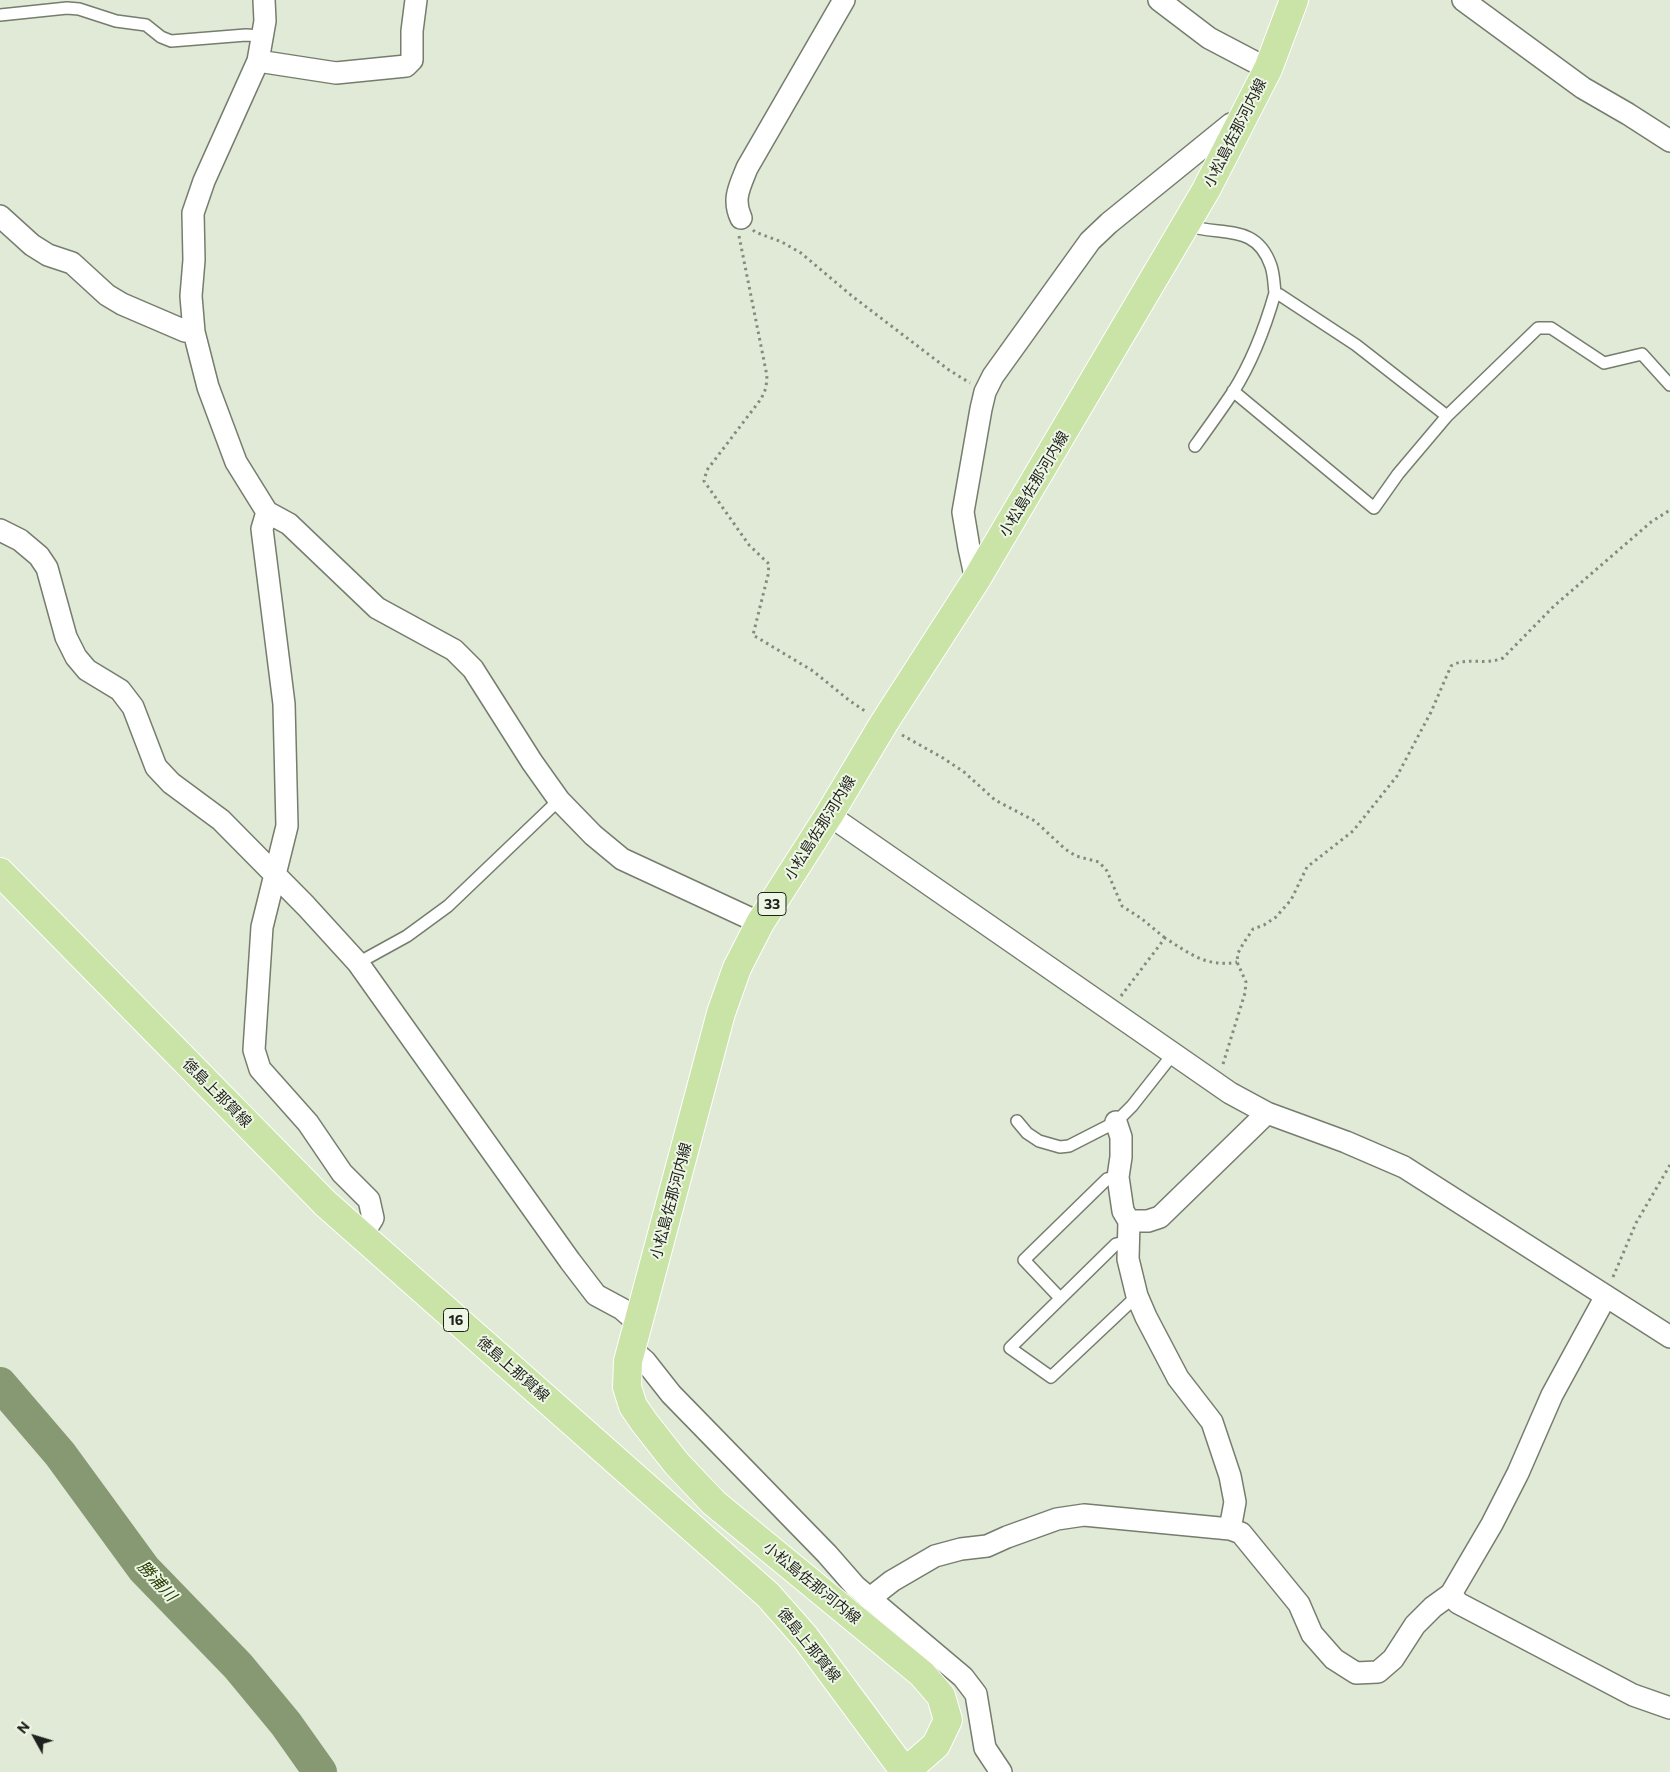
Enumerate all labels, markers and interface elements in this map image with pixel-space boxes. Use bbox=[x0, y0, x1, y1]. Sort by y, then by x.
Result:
street label: 小松島佐那河内線 bbox=[1200, 75, 1270, 191]
street label: 小松島佐那河内線 bbox=[995, 428, 1073, 540]
street label: 小松島佐那河内線 bbox=[781, 772, 859, 884]
road number: 33 bbox=[758, 892, 786, 916]
street label: 徳島上那賀線 bbox=[179, 1055, 255, 1131]
street label: 小松島佐那河内線 bbox=[647, 1141, 695, 1261]
road number: 16 bbox=[444, 1308, 468, 1332]
street label: 徳島上那賀線 bbox=[473, 1333, 553, 1405]
street label: 小松島佐那河内線 bbox=[760, 1538, 864, 1628]
water label: 勝浦川 bbox=[134, 1557, 180, 1605]
street label: 徳島上那賀線 bbox=[774, 1604, 844, 1686]
north arrow bbox=[10, 1712, 60, 1762]
text: N bbox=[13, 1718, 33, 1737]

